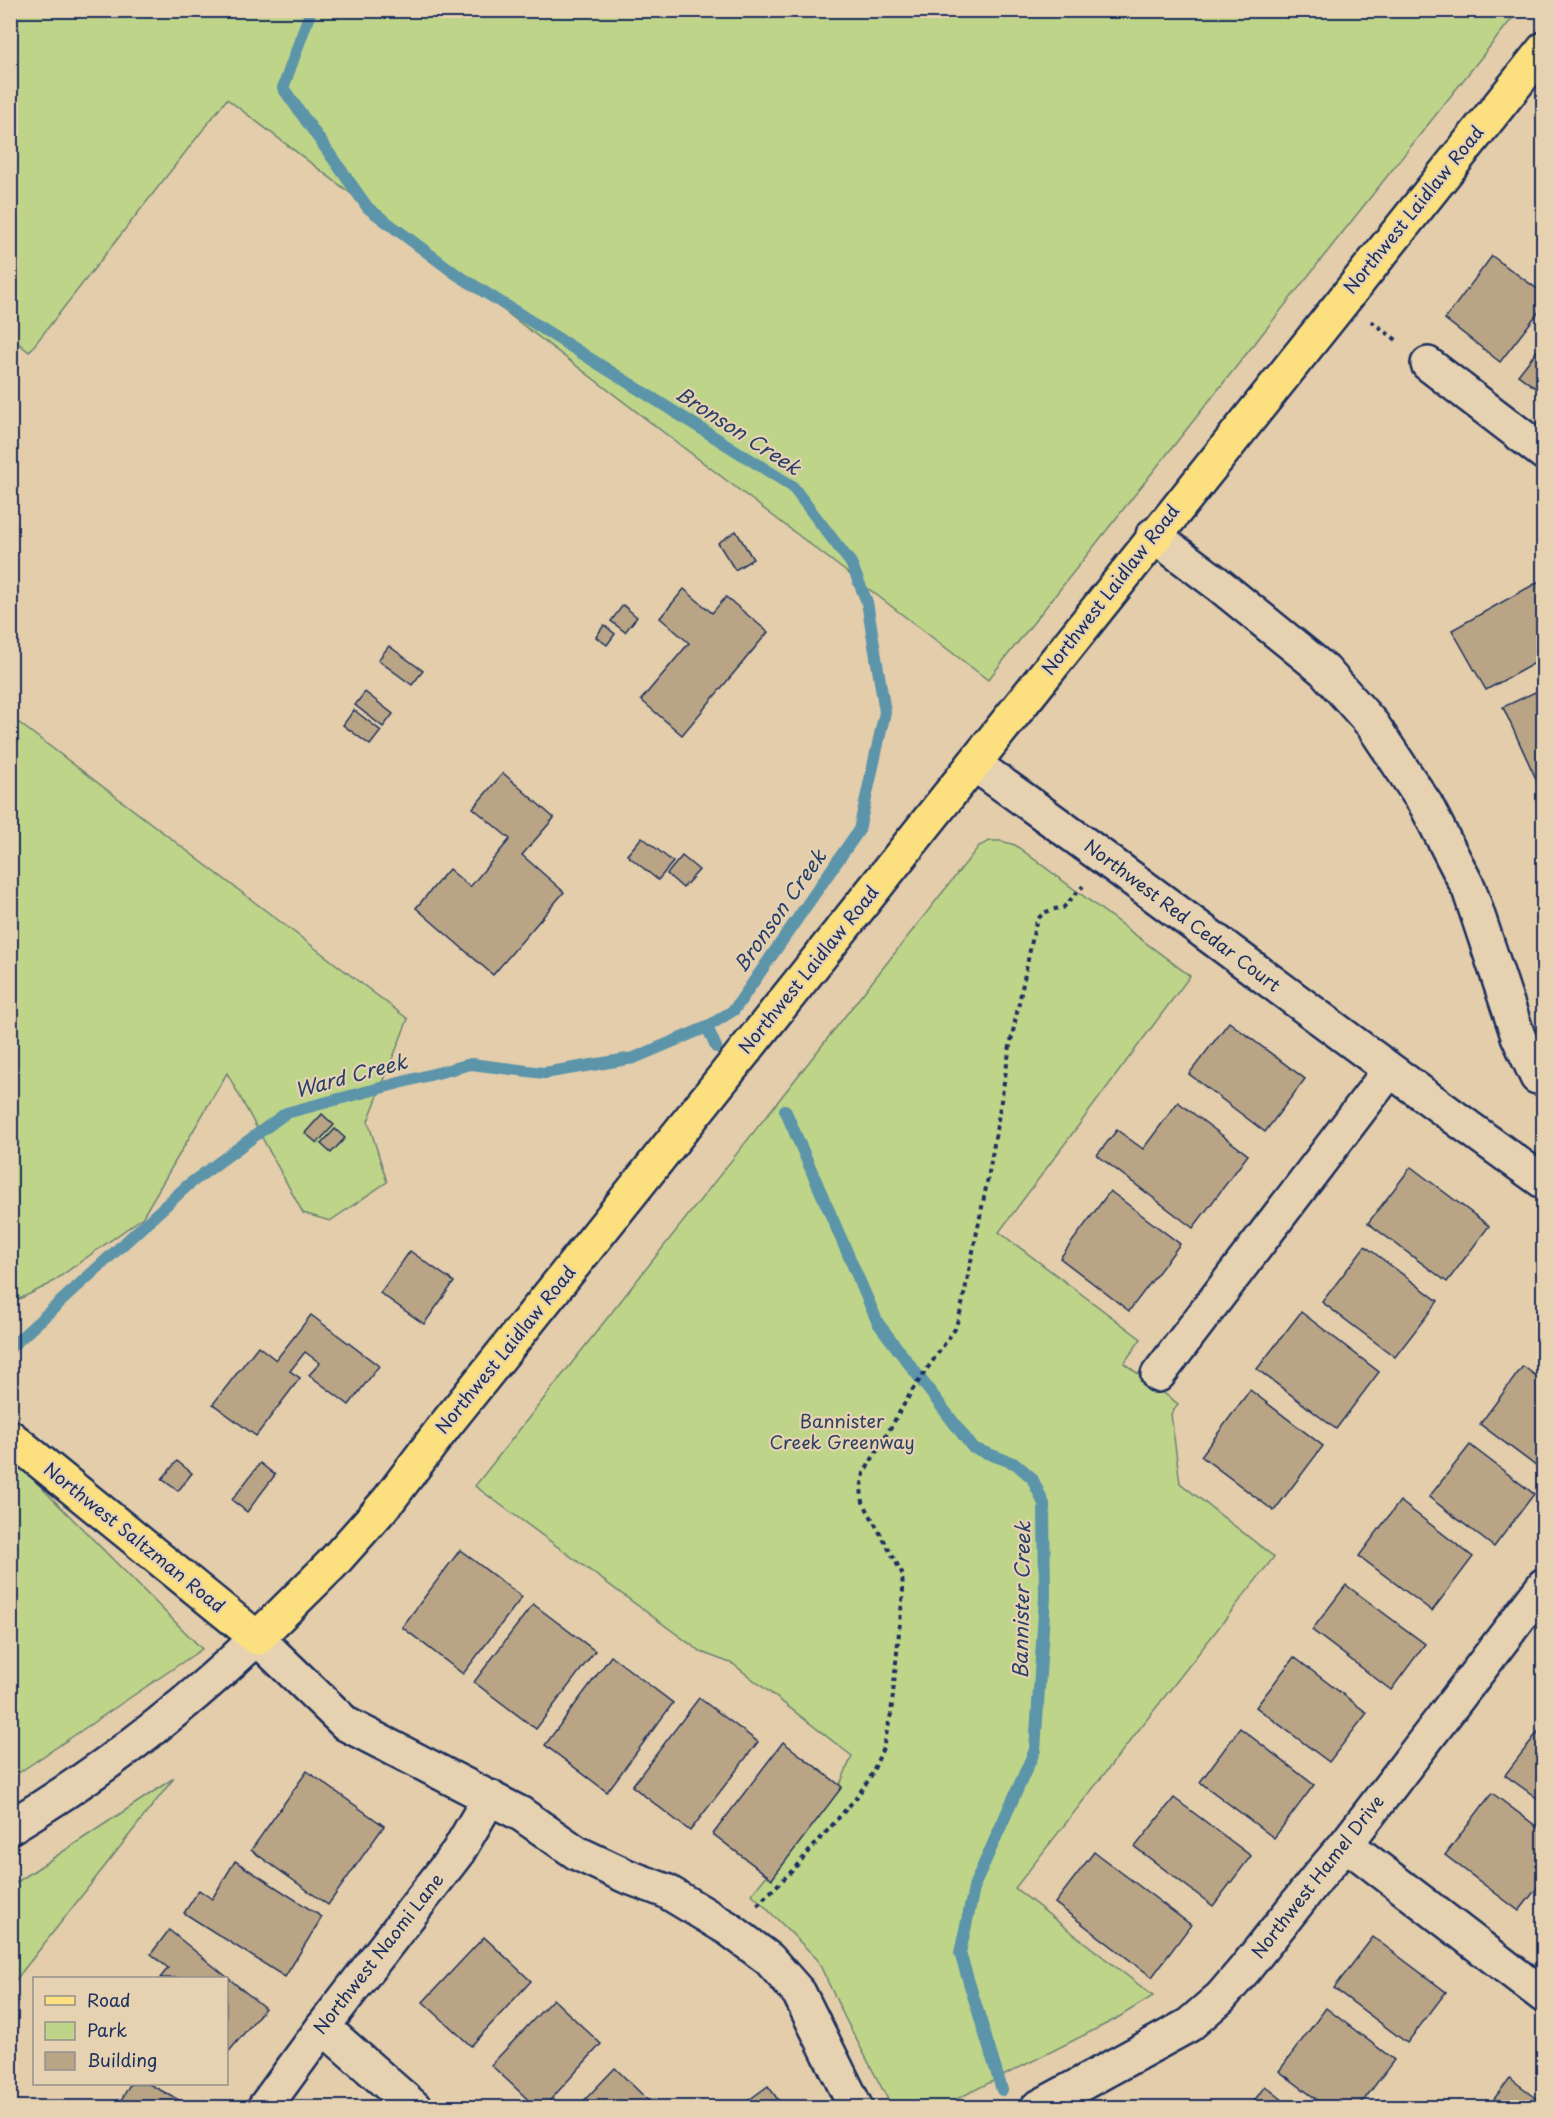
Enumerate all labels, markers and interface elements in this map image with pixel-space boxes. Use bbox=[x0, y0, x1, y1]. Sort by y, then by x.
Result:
street label: Northwest Laidlaw Road bbox=[1336, 119, 1489, 299]
water label: Bronson Creek bbox=[670, 378, 808, 482]
street label: Northwest Laidlaw Road bbox=[1035, 498, 1185, 680]
street label: Northwest Red Cedar Court bbox=[1079, 832, 1287, 998]
water label: Bronson Creek bbox=[726, 842, 833, 978]
street label: Northwest Laidlaw Road bbox=[731, 879, 884, 1059]
water label: Ward Creek bbox=[291, 1045, 411, 1104]
street label: Northwest Laidlaw Road bbox=[428, 1259, 581, 1439]
park label: Bannister Creek Greenway bbox=[769, 1407, 915, 1455]
street label: Northwest Saltzman Road bbox=[39, 1455, 231, 1619]
water label: Bannister Creek bbox=[1005, 1520, 1037, 1679]
street label: Northwest Hamel Drive bbox=[1244, 1788, 1389, 1964]
street label: Northwest Naomi Lane bbox=[306, 1867, 449, 2039]
legend bbox=[33, 1977, 228, 2085]
text: Road bbox=[87, 1986, 131, 2013]
text: Park bbox=[87, 2016, 127, 2043]
text: Building bbox=[87, 2046, 157, 2073]

